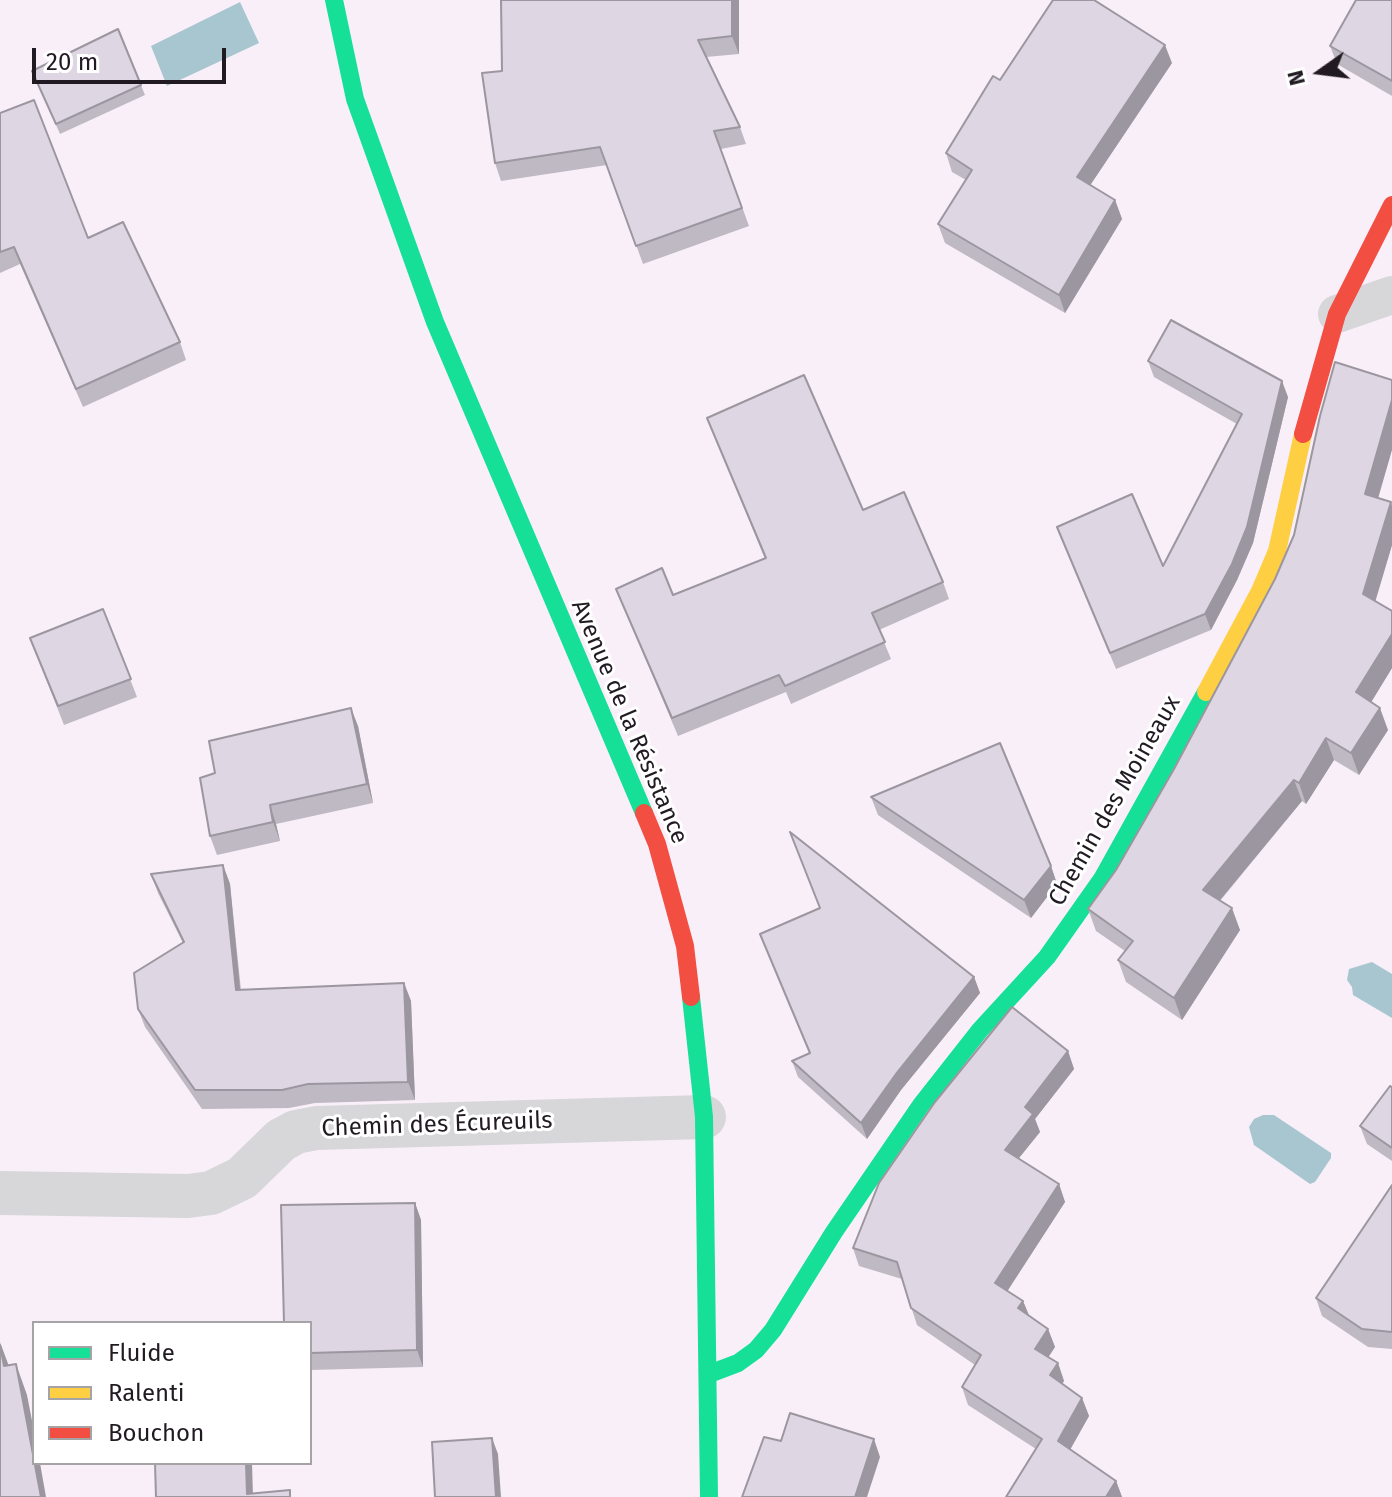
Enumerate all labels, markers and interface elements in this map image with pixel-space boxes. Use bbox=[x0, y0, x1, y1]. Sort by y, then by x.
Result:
scale bar bbox=[36, 32, 230, 82]
north arrow bbox=[1280, 32, 1360, 112]
text: 20 m bbox=[46, 48, 98, 76]
text: N bbox=[1281, 68, 1311, 88]
street label: Avenue de la Résistance bbox=[565, 596, 693, 848]
street label: Chemin des Moineaux bbox=[1043, 691, 1187, 911]
street label: Chemin des Écureuils bbox=[321, 1107, 553, 1143]
legend bbox=[32, 1321, 312, 1465]
text: Fluide bbox=[108, 1339, 175, 1367]
text: Ralenti bbox=[108, 1379, 185, 1407]
text: Bouchon bbox=[108, 1419, 204, 1447]

